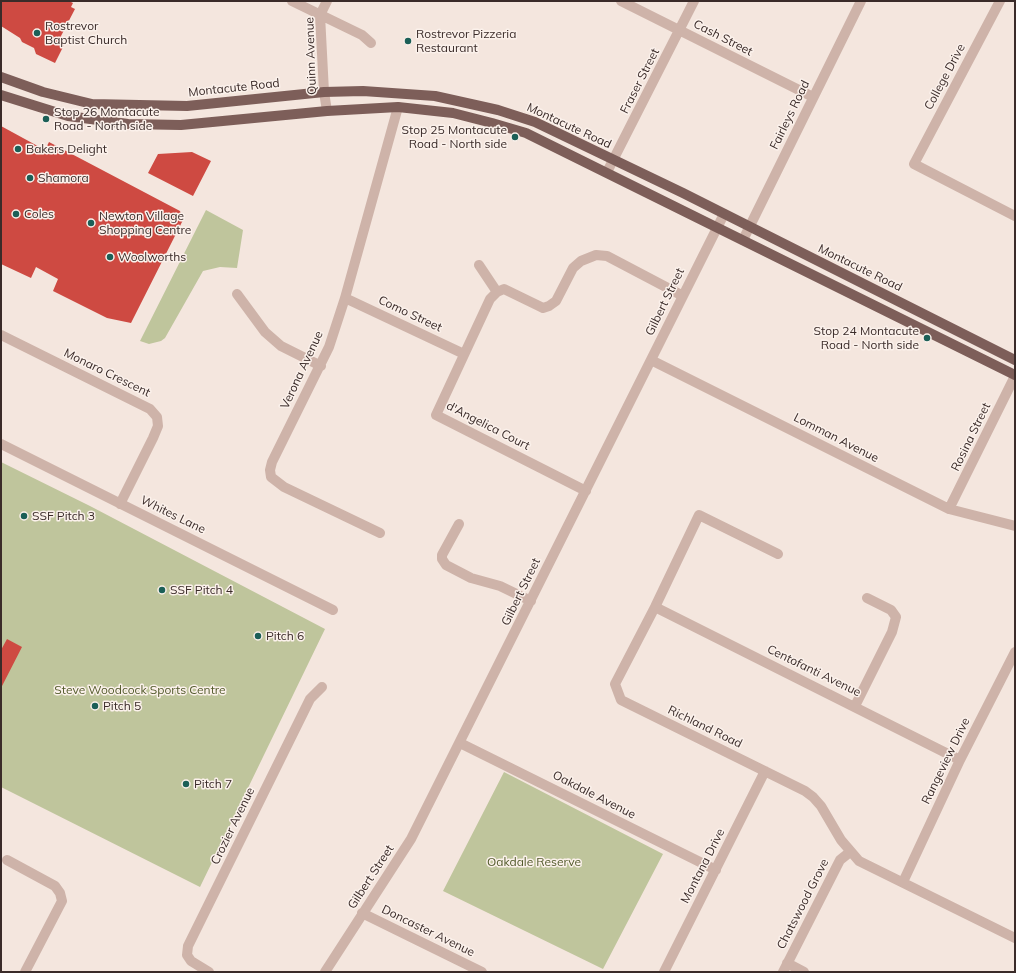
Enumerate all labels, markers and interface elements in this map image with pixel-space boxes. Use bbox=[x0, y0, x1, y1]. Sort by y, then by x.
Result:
street label: Quinn Avenue bbox=[302, 17, 320, 95]
street label: Cash Street bbox=[691, 17, 755, 59]
place label: Rostrevor Baptist Church bbox=[45, 19, 127, 47]
place label: Rostrevor Pizzeria Restaurant bbox=[416, 27, 516, 55]
marker: Rostrevor Baptist Church bbox=[32, 28, 42, 38]
marker: Rostrevor Pizzeria Restaurant bbox=[403, 36, 413, 46]
street label: College Drive bbox=[922, 41, 968, 113]
street label: Fraser Street bbox=[617, 46, 663, 116]
street label: Montacute Road bbox=[188, 76, 280, 100]
street label: Fairleys Road bbox=[767, 78, 813, 152]
street label: Montacute Road bbox=[524, 100, 614, 152]
place label: Stop 26 Montacute Road - North side bbox=[54, 105, 159, 133]
marker: Stop 26 Montacute Road - North side bbox=[41, 114, 51, 124]
place label: Stop 25 Montacute Road - North side bbox=[402, 123, 507, 151]
marker: Stop 25 Montacute Road - North side bbox=[510, 132, 520, 142]
place label: Bakers Delight bbox=[26, 142, 107, 156]
marker: Bakers Delight bbox=[13, 144, 23, 154]
place label: Shamora bbox=[38, 171, 89, 185]
marker: Shamora bbox=[25, 173, 35, 183]
place label: Coles bbox=[24, 207, 54, 221]
marker: Coles bbox=[11, 209, 21, 219]
place label: Newton Village Shopping Centre bbox=[99, 209, 191, 237]
marker: Newton Village Shopping Centre bbox=[86, 218, 96, 228]
street label: Montacute Road bbox=[816, 241, 904, 295]
place label: Woolworths bbox=[118, 250, 186, 264]
marker: Woolworths bbox=[105, 252, 115, 262]
street label: Gilbert Street bbox=[642, 266, 688, 338]
street label: Como Street bbox=[376, 293, 444, 335]
place label: Stop 24 Montacute Road - North side bbox=[814, 324, 919, 352]
street label: Verona Avenue bbox=[278, 329, 326, 411]
marker: Stop 24 Montacute Road - North side bbox=[922, 333, 932, 343]
street label: Monaro Crescent bbox=[62, 346, 152, 400]
street label: d'Angelica Court bbox=[444, 399, 532, 453]
street label: Rosina Street bbox=[948, 400, 994, 474]
street label: Lomman Avenue bbox=[791, 410, 881, 466]
street label: Whites Lane bbox=[138, 493, 208, 537]
place label: SSF Pitch 3 bbox=[32, 509, 95, 523]
marker: SSF Pitch 3 bbox=[19, 511, 29, 521]
street label: Gilbert Street bbox=[498, 556, 544, 628]
place label: SSF Pitch 4 bbox=[170, 583, 233, 597]
marker: SSF Pitch 4 bbox=[157, 585, 167, 595]
place label: Pitch 6 bbox=[266, 629, 304, 643]
marker: Pitch 6 bbox=[253, 631, 263, 641]
street label: Centofanti Avenue bbox=[765, 642, 863, 700]
park label: Steve Woodcock Sports Centre bbox=[54, 683, 226, 697]
place label: Pitch 5 bbox=[103, 699, 141, 713]
marker: Pitch 5 bbox=[90, 701, 100, 711]
street label: Richland Road bbox=[665, 703, 745, 751]
street label: Rangeview Drive bbox=[919, 715, 973, 807]
street label: Oakdale Avenue bbox=[550, 768, 638, 822]
place label: Pitch 7 bbox=[194, 777, 232, 791]
marker: Pitch 7 bbox=[181, 779, 191, 789]
street label: Crozier Avenue bbox=[208, 785, 258, 867]
street label: Montana Drive bbox=[678, 826, 728, 906]
street label: Gilbert Street bbox=[345, 842, 397, 912]
park label: Oakdale Reserve bbox=[487, 855, 581, 869]
street label: Chatswood Grove bbox=[774, 856, 832, 952]
street label: Doncaster Avenue bbox=[379, 902, 477, 960]

